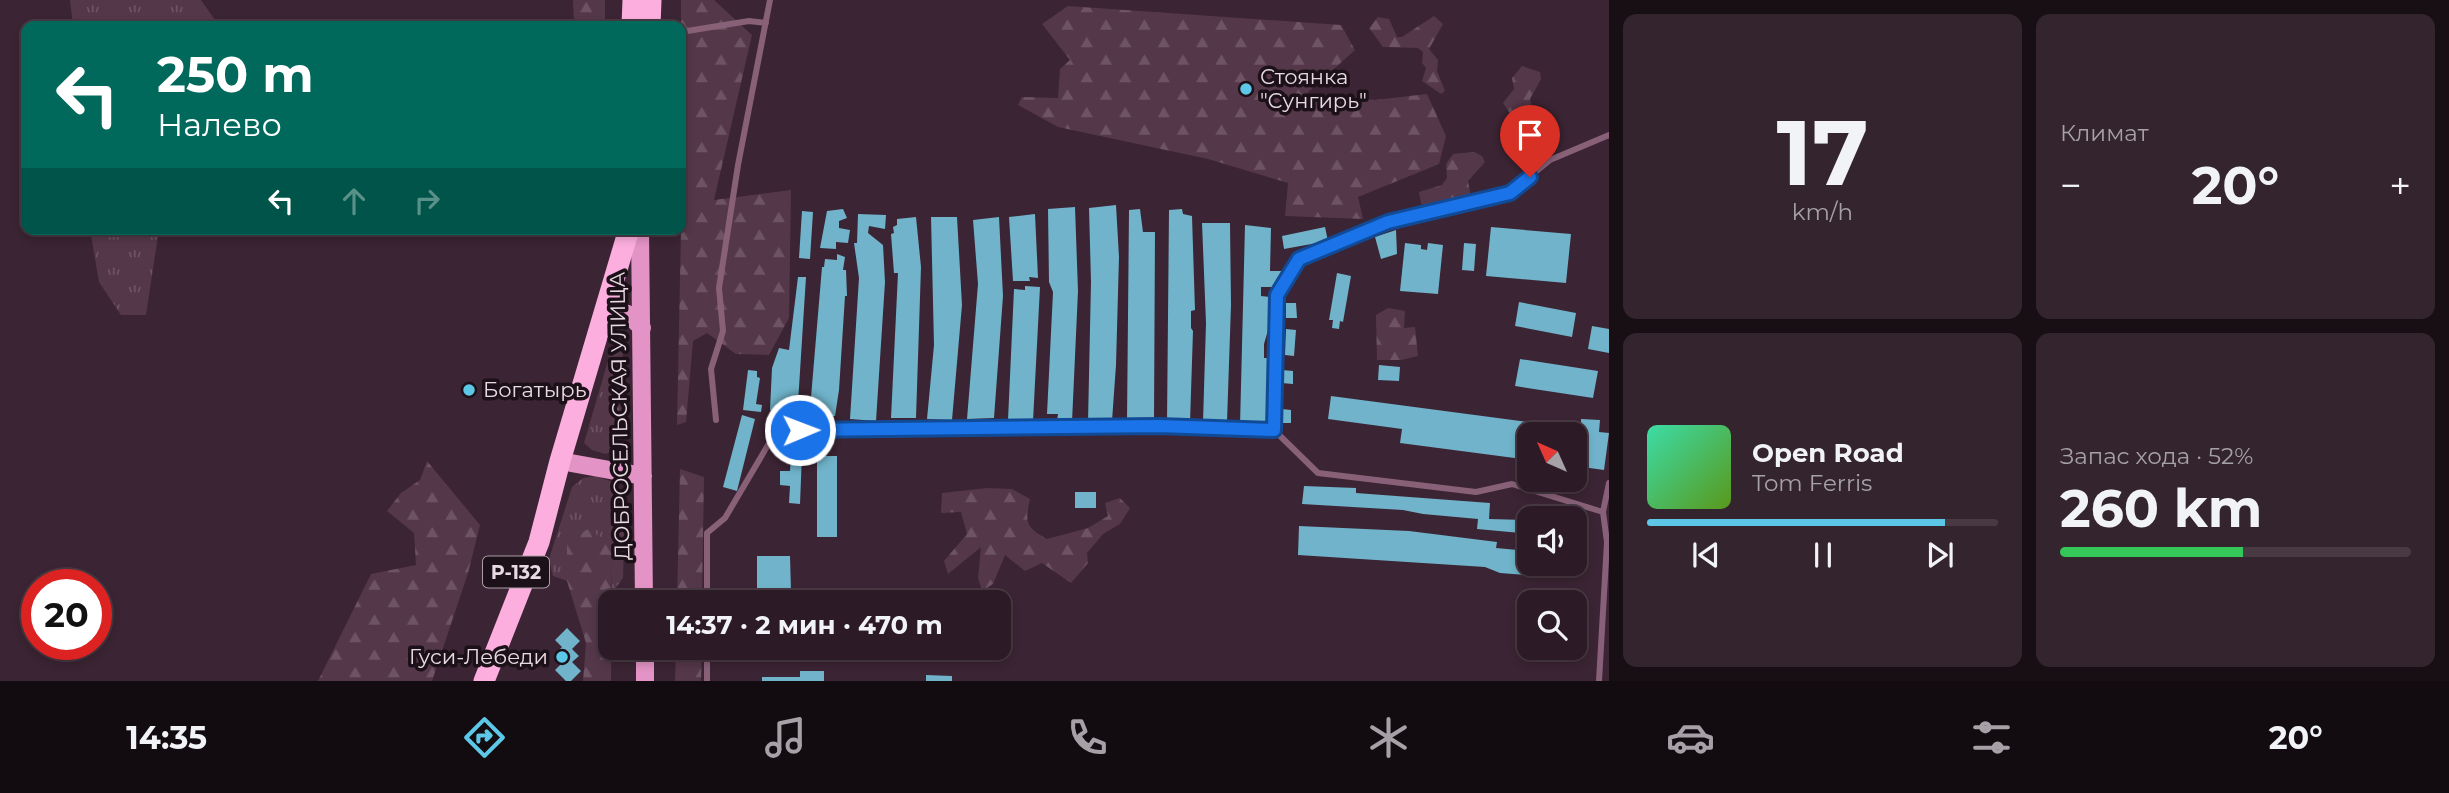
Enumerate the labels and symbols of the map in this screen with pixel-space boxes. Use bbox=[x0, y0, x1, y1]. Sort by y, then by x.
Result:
place label: Стоянка "Сунгирь" bbox=[1260, 64, 1367, 113]
marker: Стоянка "Сунгирь" bbox=[1238, 81, 1254, 97]
pin bbox=[1500, 105, 1560, 177]
street label: ДОБРОСЕЛЬСКАЯ УЛИЦА bbox=[604, 271, 635, 560]
place label: Богатырь bbox=[483, 377, 587, 402]
marker: Богатырь bbox=[461, 382, 477, 398]
position arrow bbox=[763, 393, 837, 467]
north arrow bbox=[1517, 422, 1587, 492]
road number: Р-132 bbox=[483, 556, 549, 587]
speed limit sign: 20 bbox=[21, 569, 112, 660]
place label: Гуси-Лебеди bbox=[409, 644, 548, 669]
marker: Гуси-Лебеди bbox=[554, 649, 570, 665]

